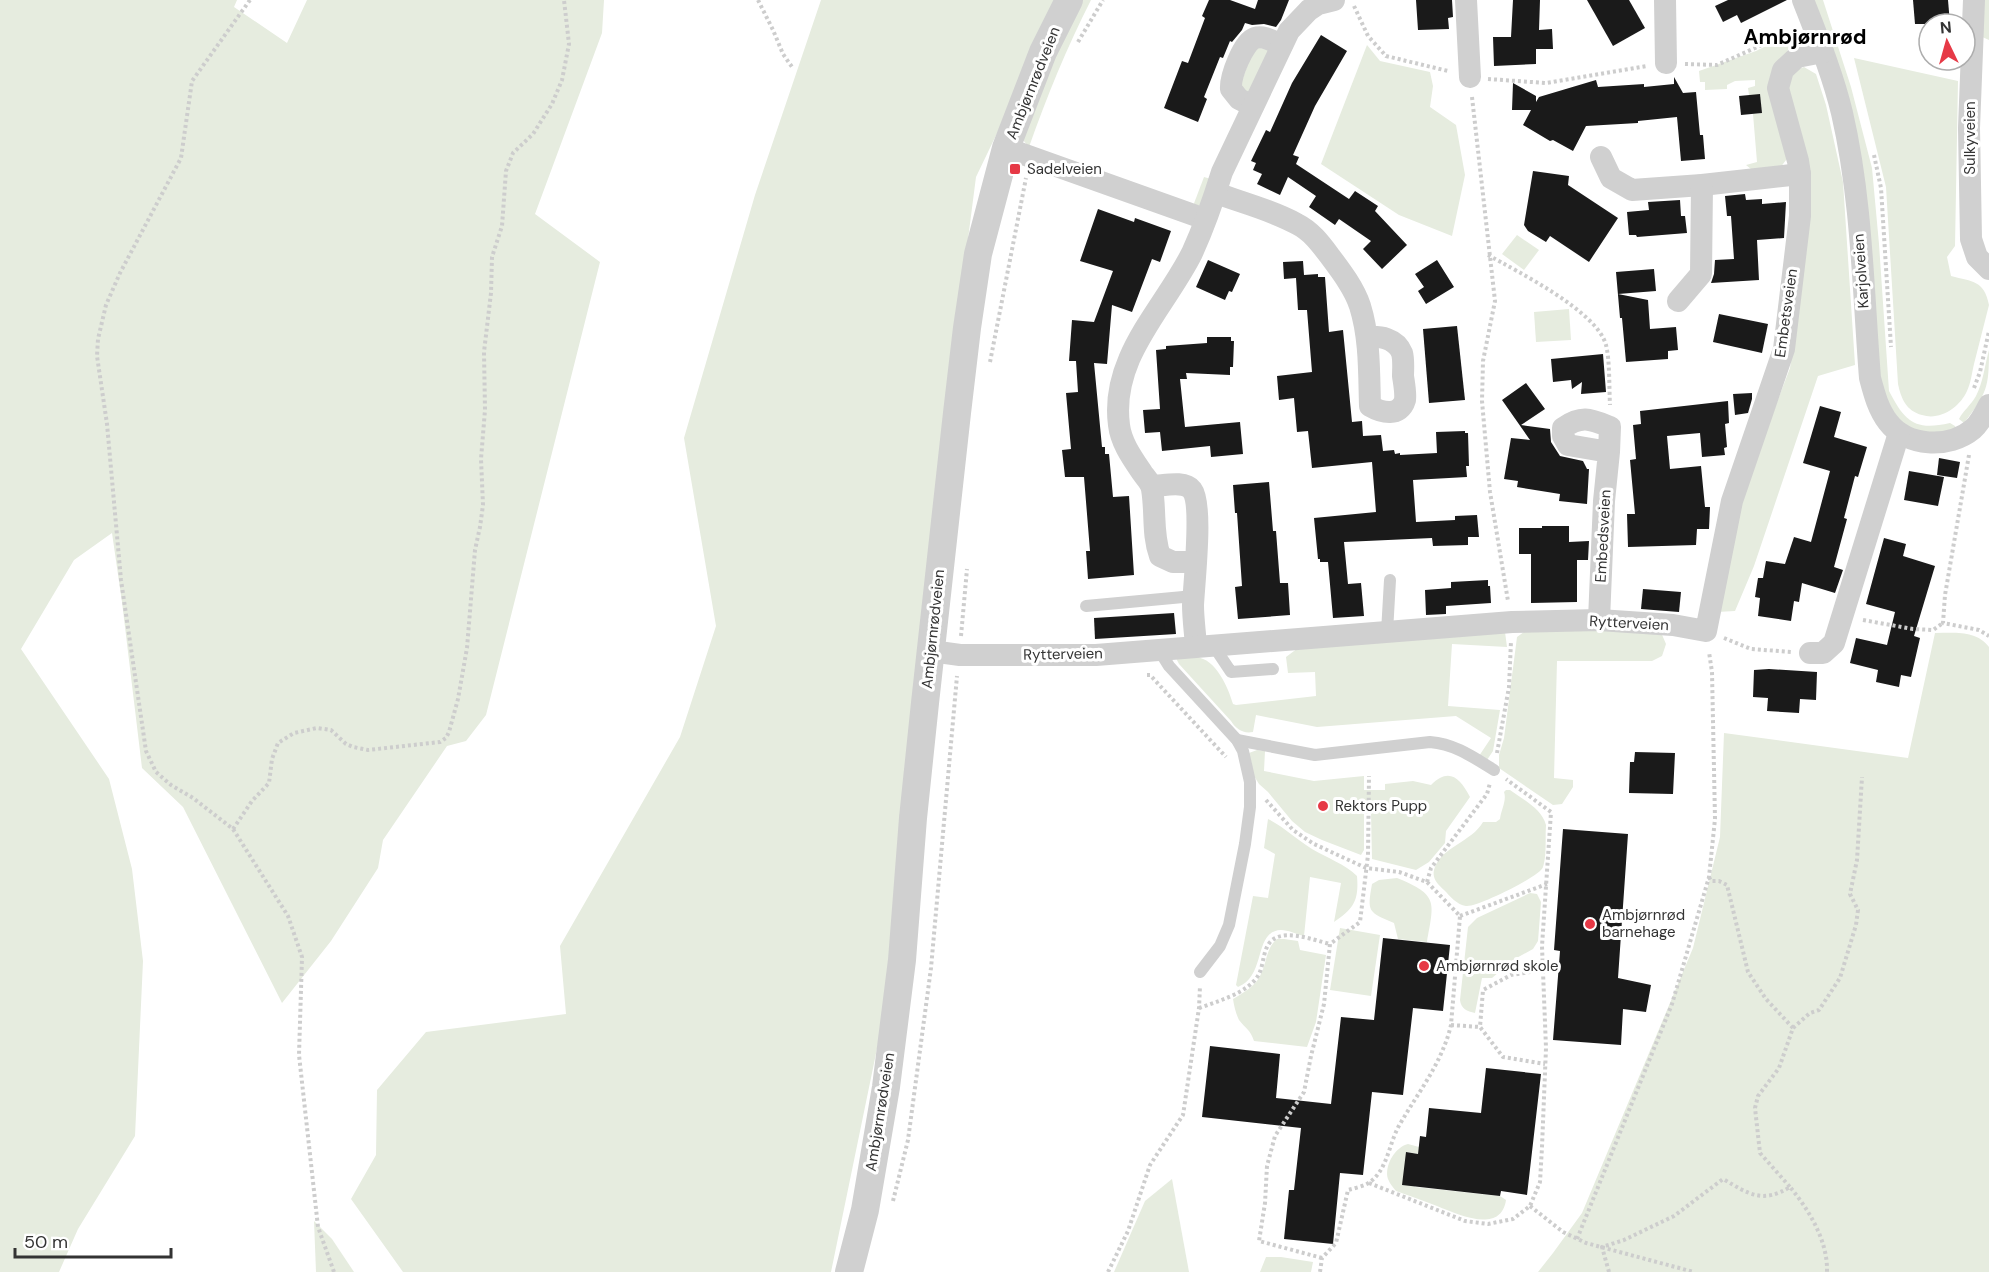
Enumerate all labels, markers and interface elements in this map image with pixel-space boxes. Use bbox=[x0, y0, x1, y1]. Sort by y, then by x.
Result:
north arrow bbox=[1917, 12, 1977, 72]
text: N bbox=[1939, 17, 1952, 39]
district label: Ambjørnrød bbox=[1744, 23, 1866, 51]
street label: Ambjørnrødveien bbox=[1001, 24, 1065, 142]
street label: Sulkyveien bbox=[1960, 101, 1980, 175]
place label: Sadelveien bbox=[1027, 159, 1102, 179]
marker: Sadelveien bbox=[1008, 162, 1022, 176]
street label: Karjolveien bbox=[1848, 233, 1874, 309]
street label: Embetsveien bbox=[1770, 267, 1802, 359]
street label: Embedsveien bbox=[1591, 489, 1615, 583]
street label: Ambjørnrødveien bbox=[917, 568, 949, 690]
street label: Rytterveien bbox=[1589, 611, 1669, 635]
street label: Rytterveien bbox=[1023, 643, 1103, 665]
place label: Rektors Pupp bbox=[1335, 796, 1427, 816]
marker: Rektors Pupp bbox=[1316, 799, 1330, 813]
place label: Ambjørnrød barnehage bbox=[1602, 905, 1685, 942]
marker: Ambjørnrød barnehage bbox=[1583, 917, 1597, 931]
place label: Ambjørnrød skole bbox=[1436, 956, 1558, 976]
marker: Ambjørnrød skole bbox=[1417, 959, 1431, 973]
street label: Ambjørnrødveien bbox=[861, 1051, 899, 1173]
scale bar bbox=[15, 1221, 171, 1259]
text: 50 m bbox=[24, 1230, 68, 1254]

